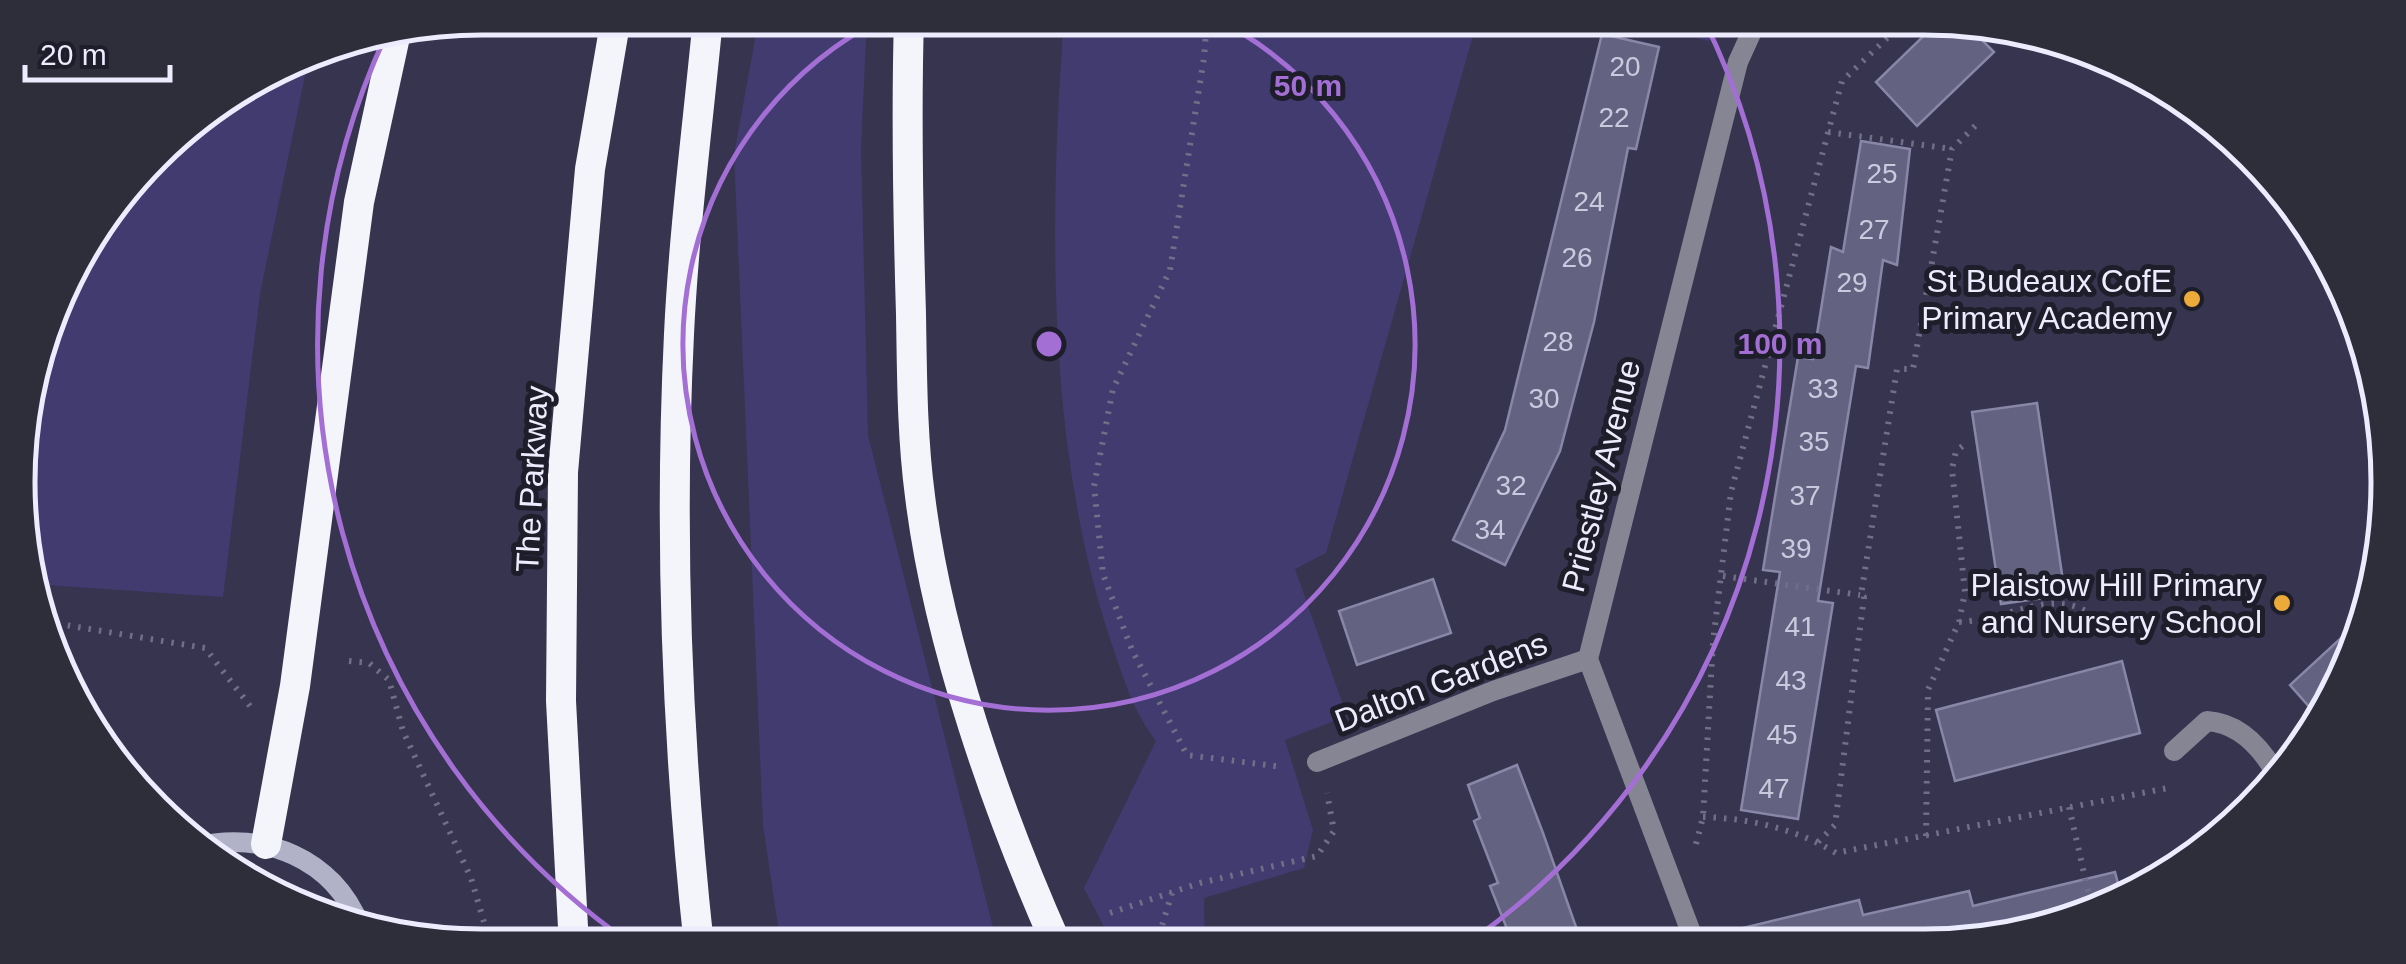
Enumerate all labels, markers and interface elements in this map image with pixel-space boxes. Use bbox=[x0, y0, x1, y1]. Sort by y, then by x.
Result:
scale bar bbox=[25, 20, 170, 82]
text: 20 m bbox=[40, 38, 107, 71]
house number: 20 bbox=[1609, 51, 1641, 82]
text: 50 m bbox=[1274, 69, 1342, 102]
house number: 22 bbox=[1598, 102, 1630, 133]
house number: 25 bbox=[1866, 158, 1898, 189]
house number: 24 bbox=[1573, 186, 1605, 217]
house number: 27 bbox=[1858, 214, 1890, 245]
house number: 26 bbox=[1561, 242, 1593, 273]
place label: St Budeaux CofE Primary Academy bbox=[1921, 263, 2172, 336]
house number: 29 bbox=[1836, 267, 1868, 298]
marker: St Budeaux CofE Primary Academy bbox=[2181, 288, 2203, 310]
centre of rings bbox=[1031, 326, 1067, 362]
house number: 28 bbox=[1542, 326, 1574, 357]
text: 100 m bbox=[1737, 327, 1823, 360]
street label: Priestley Avenue bbox=[1555, 356, 1647, 596]
house number: 33 bbox=[1807, 373, 1839, 404]
house number: 30 bbox=[1528, 383, 1560, 414]
street label: The Parkway bbox=[509, 385, 555, 573]
house number: 35 bbox=[1798, 426, 1830, 457]
house number: 32 bbox=[1495, 470, 1527, 501]
house number: 37 bbox=[1789, 480, 1821, 511]
house number: 34 bbox=[1474, 514, 1506, 545]
house number: 39 bbox=[1780, 533, 1812, 564]
place label: Plaistow Hill Primary and Nursery School bbox=[1970, 567, 2262, 640]
marker: Plaistow Hill Primary and Nursery School bbox=[2271, 592, 2293, 614]
house number: 41 bbox=[1784, 611, 1816, 642]
street label: Dalton Gardens bbox=[1330, 625, 1552, 739]
house number: 43 bbox=[1775, 665, 1807, 696]
house number: 45 bbox=[1766, 719, 1798, 750]
house number: 47 bbox=[1758, 773, 1790, 804]

